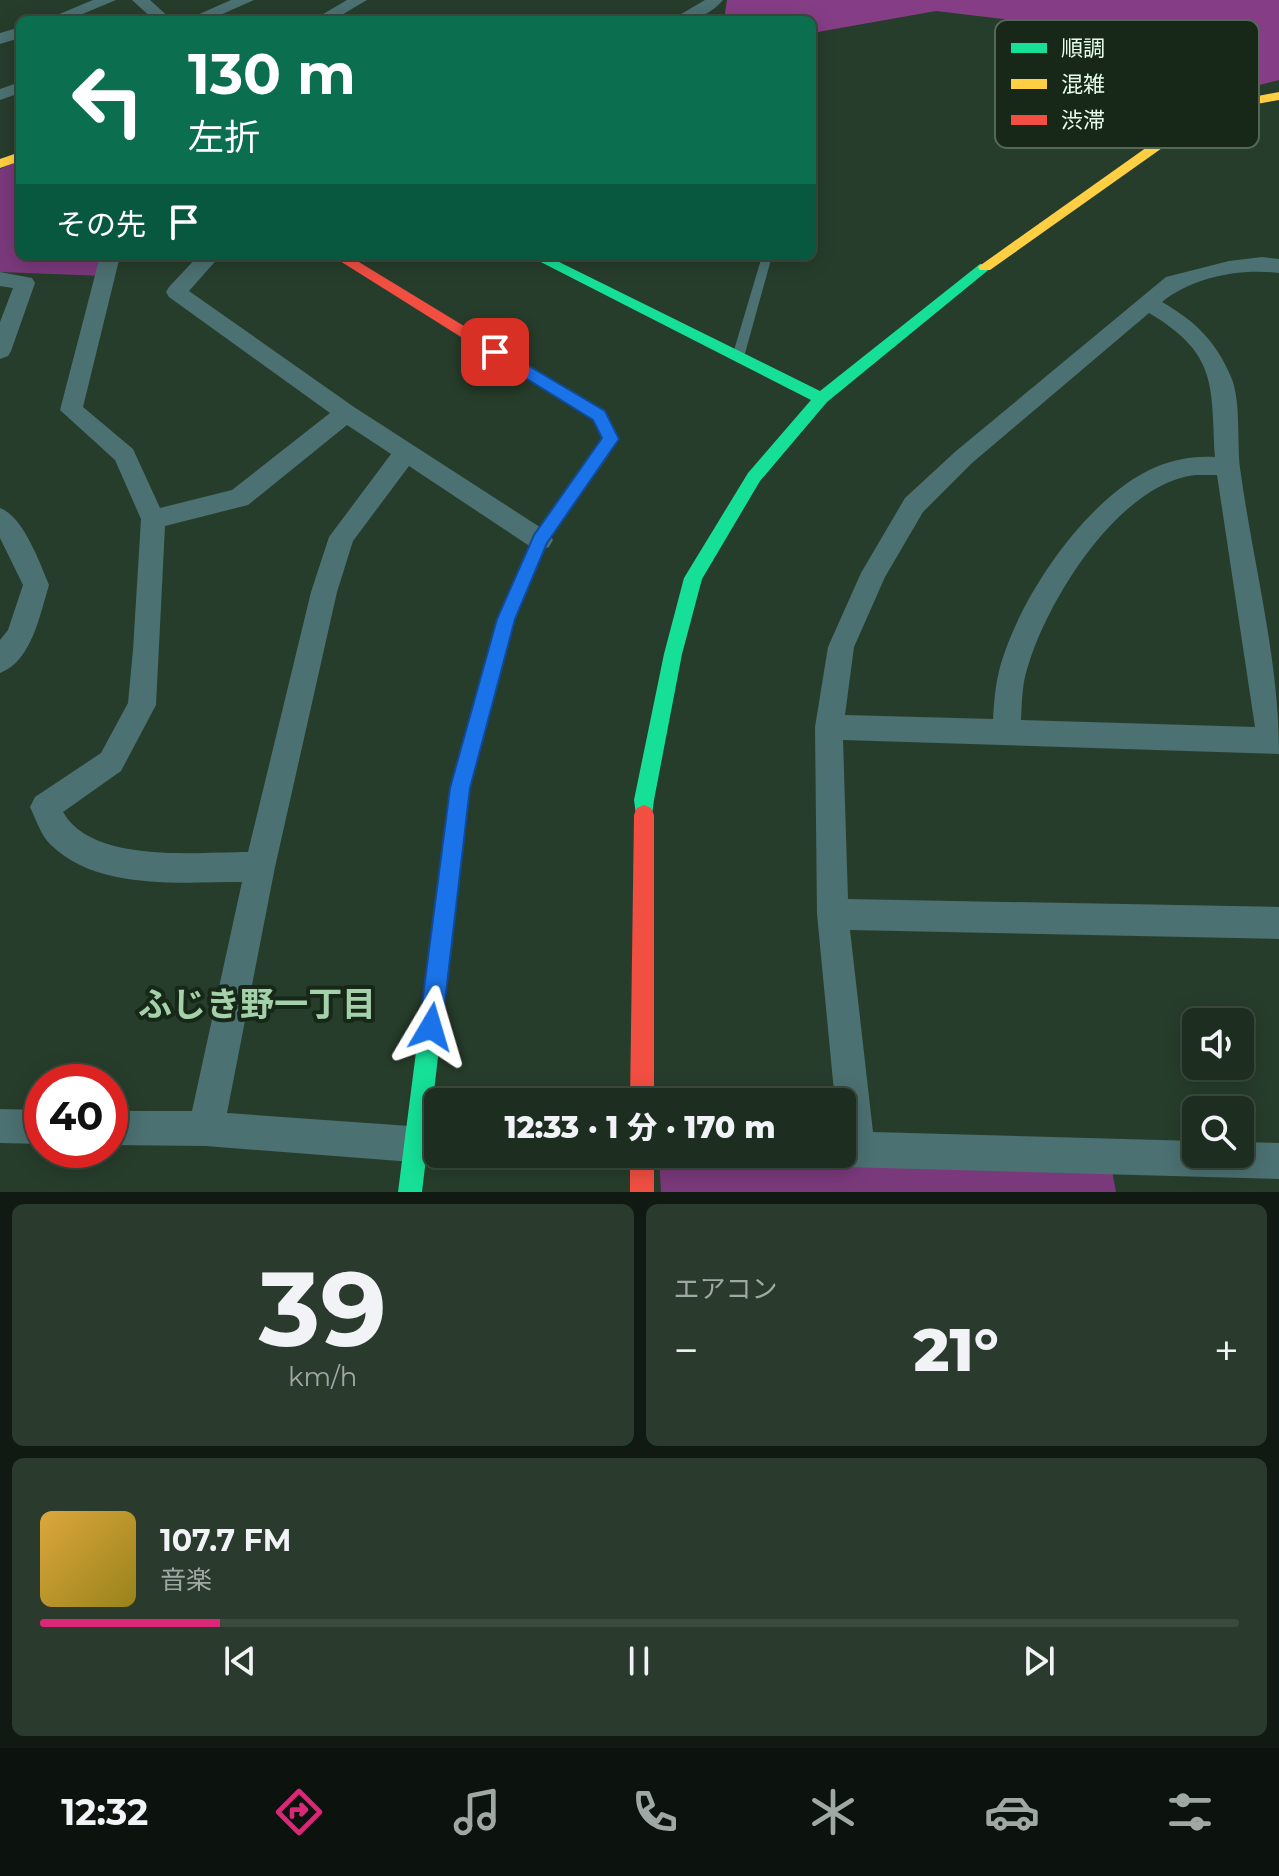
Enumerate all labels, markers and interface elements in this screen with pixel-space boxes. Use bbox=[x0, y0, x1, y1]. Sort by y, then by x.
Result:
legend bbox=[995, 20, 1259, 148]
text: 順調 bbox=[1061, 35, 1105, 62]
text: 130 m bbox=[188, 40, 356, 108]
icon: left bbox=[56, 48, 160, 152]
text: 混雑 bbox=[1061, 71, 1105, 98]
text: 渋滞 bbox=[1061, 107, 1105, 134]
text: 左折 bbox=[188, 115, 260, 159]
icon: arrive bbox=[162, 200, 206, 244]
text: その先 bbox=[56, 206, 146, 243]
pin bbox=[461, 318, 529, 386]
icon: arrive bbox=[473, 330, 517, 374]
district label: ふじき野一丁目 bbox=[138, 983, 376, 1025]
position arrow bbox=[389, 985, 473, 1069]
map controls bbox=[1182, 1008, 1254, 1168]
button: sound bbox=[1182, 1008, 1254, 1080]
speed limit sign: 40 bbox=[24, 1064, 128, 1168]
button: search bbox=[1182, 1096, 1254, 1168]
text: 12:33 · 1 分 · 170 m bbox=[505, 1109, 775, 1146]
text: 39 bbox=[259, 1245, 387, 1372]
text: エアコン bbox=[674, 1273, 778, 1305]
text: 21° bbox=[914, 1313, 999, 1386]
text: − bbox=[674, 1323, 699, 1377]
text: + bbox=[1214, 1323, 1239, 1377]
text: km/h bbox=[288, 1361, 357, 1393]
text: 107.7 FM bbox=[160, 1522, 291, 1559]
text: 音楽 bbox=[160, 1564, 212, 1596]
icon: previous bbox=[218, 1639, 262, 1683]
icon: pause bbox=[617, 1639, 661, 1683]
icon: next bbox=[1017, 1639, 1061, 1683]
icon: directions bbox=[271, 1784, 327, 1840]
icon: music bbox=[449, 1784, 505, 1840]
icon: phone bbox=[627, 1784, 683, 1840]
icon: climate bbox=[805, 1784, 861, 1840]
icon: car bbox=[984, 1784, 1040, 1840]
icon: filters bbox=[1162, 1784, 1218, 1840]
text: 12:32 bbox=[61, 1790, 148, 1834]

